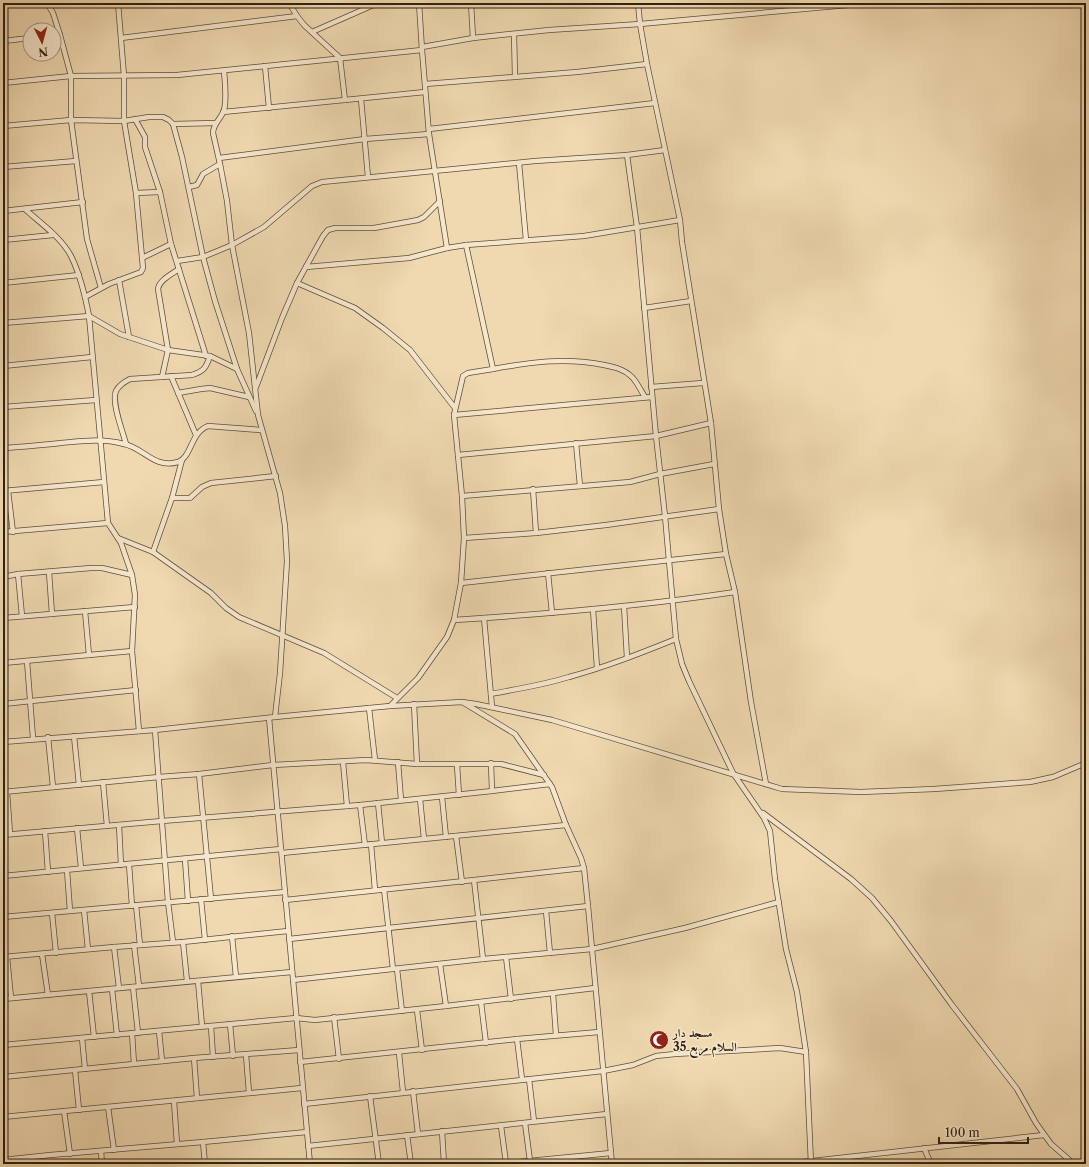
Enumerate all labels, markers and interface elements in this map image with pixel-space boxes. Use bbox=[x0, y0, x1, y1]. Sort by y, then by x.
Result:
north arrow bbox=[22, 22, 62, 62]
text: N bbox=[37, 44, 49, 59]
place label: مسجد دار السلام مربع 35 bbox=[671, 1025, 737, 1059]
mosque icon: مسجد دار السلام مربع 35 bbox=[648, 1029, 670, 1051]
scale bar bbox=[939, 1119, 1028, 1145]
text: 100 m bbox=[945, 1125, 980, 1140]

